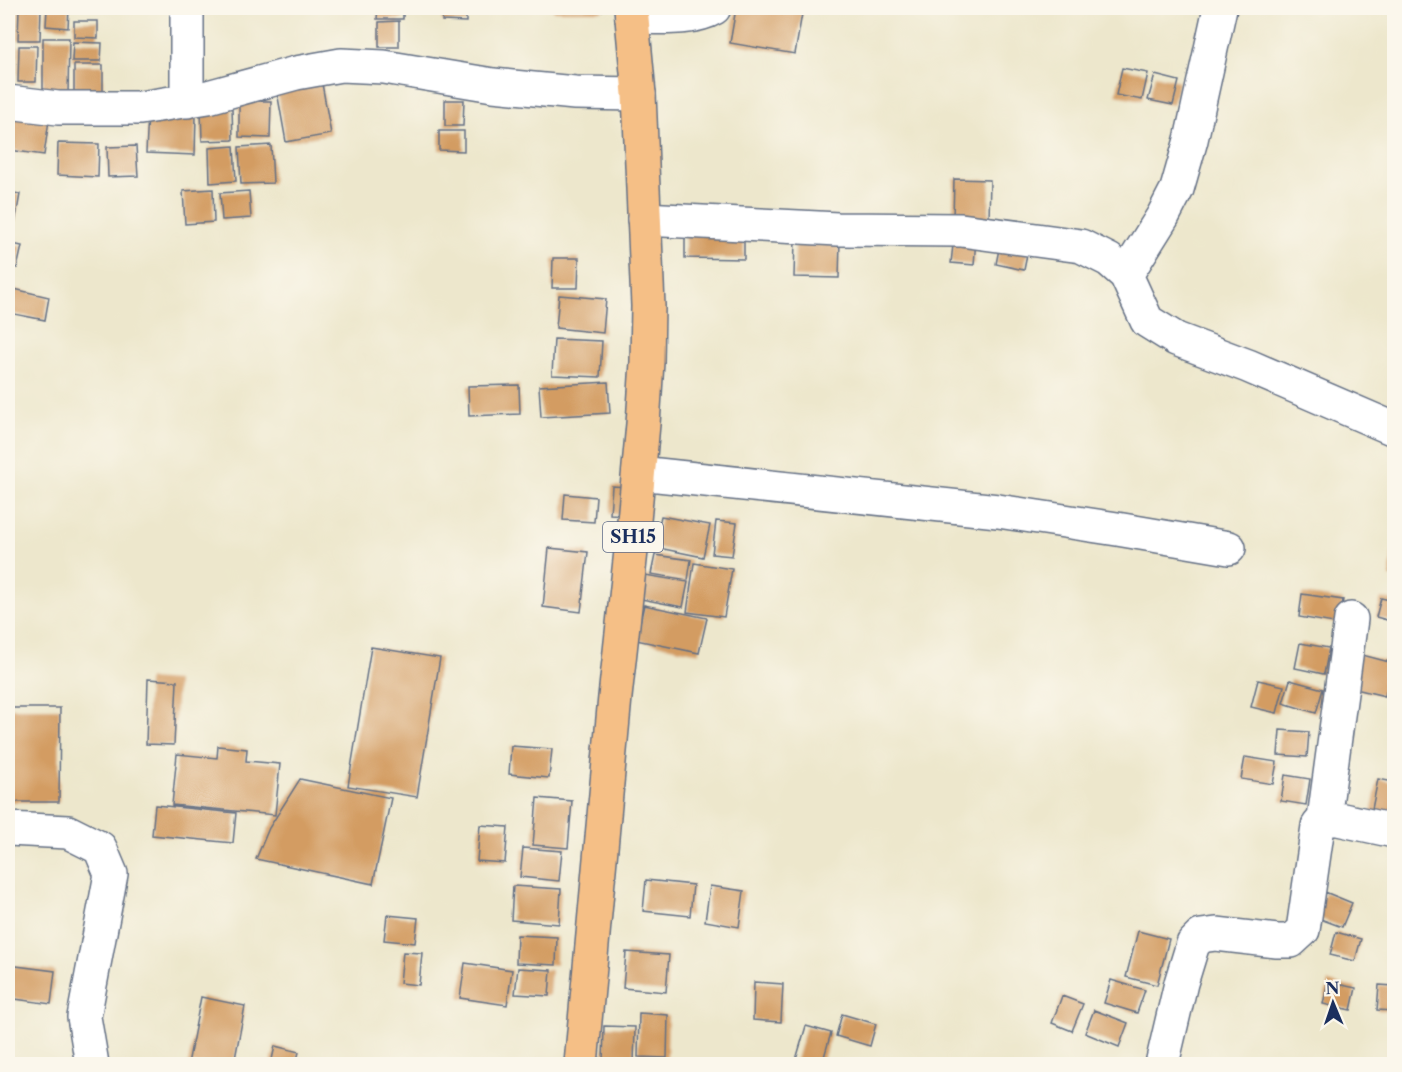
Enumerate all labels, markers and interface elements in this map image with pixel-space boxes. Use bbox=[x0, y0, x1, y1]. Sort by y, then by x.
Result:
road number: SH15 bbox=[603, 522, 663, 552]
north arrow bbox=[1303, 973, 1363, 1033]
text: N bbox=[1325, 978, 1340, 998]

